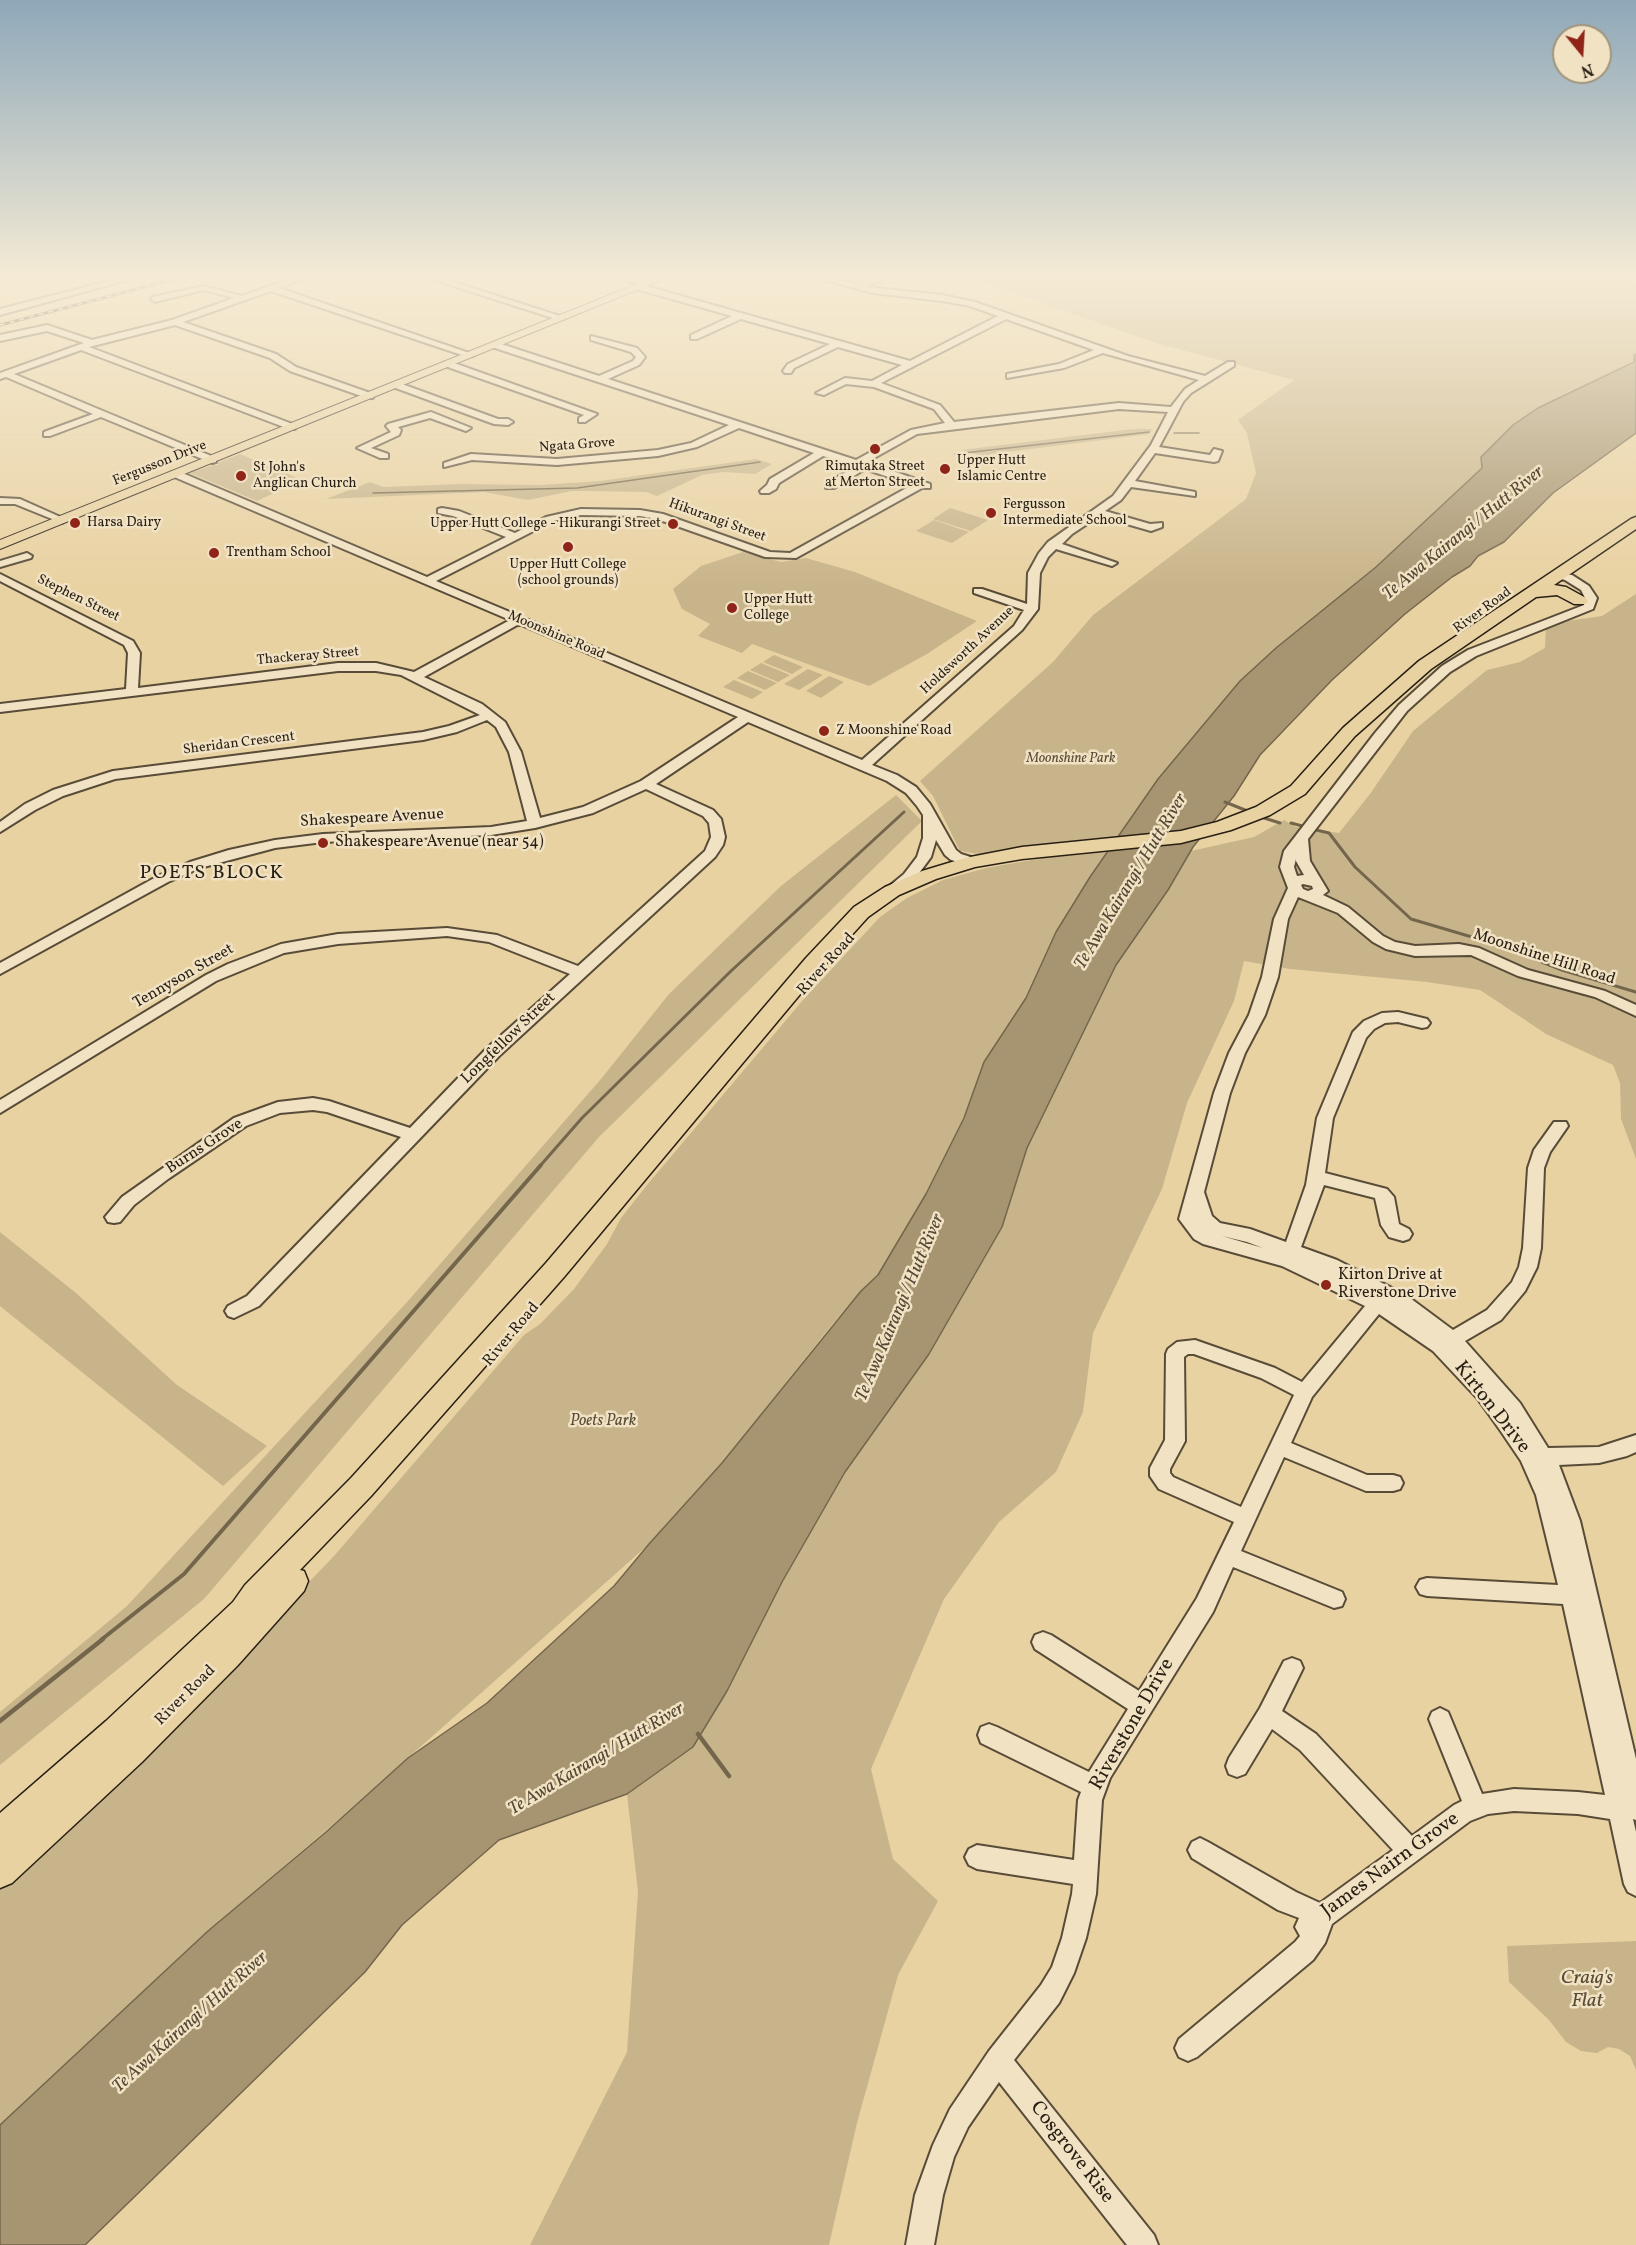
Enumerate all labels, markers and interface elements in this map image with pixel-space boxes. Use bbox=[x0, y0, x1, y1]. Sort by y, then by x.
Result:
north arrow bbox=[1552, 24, 1612, 84]
text: N bbox=[1578, 57, 1596, 81]
street label: Ngata Grove bbox=[538, 435, 616, 457]
street label: Fergusson Drive bbox=[111, 438, 209, 490]
marker: Rimutaka Street at Merton Street bbox=[868, 442, 882, 456]
place label: Upper Hutt Islamic Centre bbox=[957, 453, 1046, 485]
place label: Rimutaka Street at Merton Street bbox=[825, 459, 925, 491]
place label: St John's Anglican Church bbox=[253, 460, 357, 492]
marker: Upper Hutt Islamic Centre bbox=[938, 462, 952, 476]
water label: Te Awa Kairangi / Hutt River bbox=[1379, 462, 1549, 606]
marker: St John's Anglican Church bbox=[234, 469, 248, 483]
street label: Hikurangi Street bbox=[666, 496, 768, 546]
place label: Fergusson Intermediate School bbox=[1003, 497, 1127, 530]
marker: Fergusson Intermediate School bbox=[984, 506, 998, 520]
place label: Harsa Dairy bbox=[87, 515, 161, 531]
marker: Harsa Dairy bbox=[68, 516, 82, 530]
place label: Upper Hutt College - Hikurangi Street bbox=[430, 516, 661, 532]
marker: Upper Hutt College - Hikurangi Street bbox=[666, 517, 680, 531]
marker: Upper Hutt College (school grounds) bbox=[561, 540, 575, 554]
place label: Trentham School bbox=[226, 545, 331, 561]
marker: Trentham School bbox=[207, 546, 221, 560]
place label: Upper Hutt College (school grounds) bbox=[510, 557, 626, 590]
street label: Stephen Street bbox=[34, 572, 122, 626]
street label: River Road bbox=[1451, 584, 1515, 638]
place label: Upper Hutt College bbox=[744, 592, 813, 624]
marker: Upper Hutt College bbox=[725, 601, 739, 615]
street label: Holdsworth Avenue bbox=[918, 603, 1018, 699]
street label: Moonshine Road bbox=[505, 608, 607, 664]
street label: Thackeray Street bbox=[256, 644, 360, 670]
place label: Z Moonshine Road bbox=[836, 723, 952, 739]
marker: Z Moonshine Road bbox=[817, 724, 831, 738]
street label: Sheridan Crescent bbox=[182, 729, 296, 759]
park label: Moonshine Park bbox=[1027, 751, 1115, 767]
water label: Te Awa Kairangi / Hutt River bbox=[1071, 790, 1193, 974]
street label: Shakespeare Avenue bbox=[300, 806, 444, 832]
place label: Shakespeare Avenue (near 54) bbox=[335, 833, 544, 853]
marker: Shakespeare Avenue (near 54) bbox=[316, 836, 330, 850]
district label: POETS BLOCK bbox=[139, 862, 285, 886]
street label: Moonshine Hill Road bbox=[1470, 926, 1618, 990]
street label: River Road bbox=[794, 930, 860, 1000]
street label: Tennyson Street bbox=[130, 940, 238, 1014]
street label: Longfellow Street bbox=[458, 989, 560, 1089]
street label: Burns Grove bbox=[163, 1115, 247, 1179]
water label: Te Awa Kairangi / Hutt River bbox=[852, 1211, 950, 1405]
place label: Kirton Drive at Riverstone Drive bbox=[1338, 1266, 1457, 1304]
marker: Kirton Drive at Riverstone Drive bbox=[1319, 1278, 1333, 1292]
street label: River Road bbox=[480, 1299, 544, 1371]
street label: Kirton Drive bbox=[1448, 1357, 1534, 1459]
park label: Poets Park bbox=[570, 1412, 636, 1432]
street label: Riverstone Drive bbox=[1086, 1655, 1180, 1795]
street label: River Road bbox=[152, 1662, 220, 1730]
water label: Te Awa Kairangi / Hutt River bbox=[505, 1699, 689, 1821]
street label: James Nairn Grove bbox=[1317, 1808, 1465, 1924]
water label: Te Awa Kairangi / Hutt River bbox=[109, 1948, 273, 2098]
park label: Craig's Flat bbox=[1561, 1967, 1613, 2014]
street label: Cosgrove Rise bbox=[1024, 2097, 1118, 2209]

